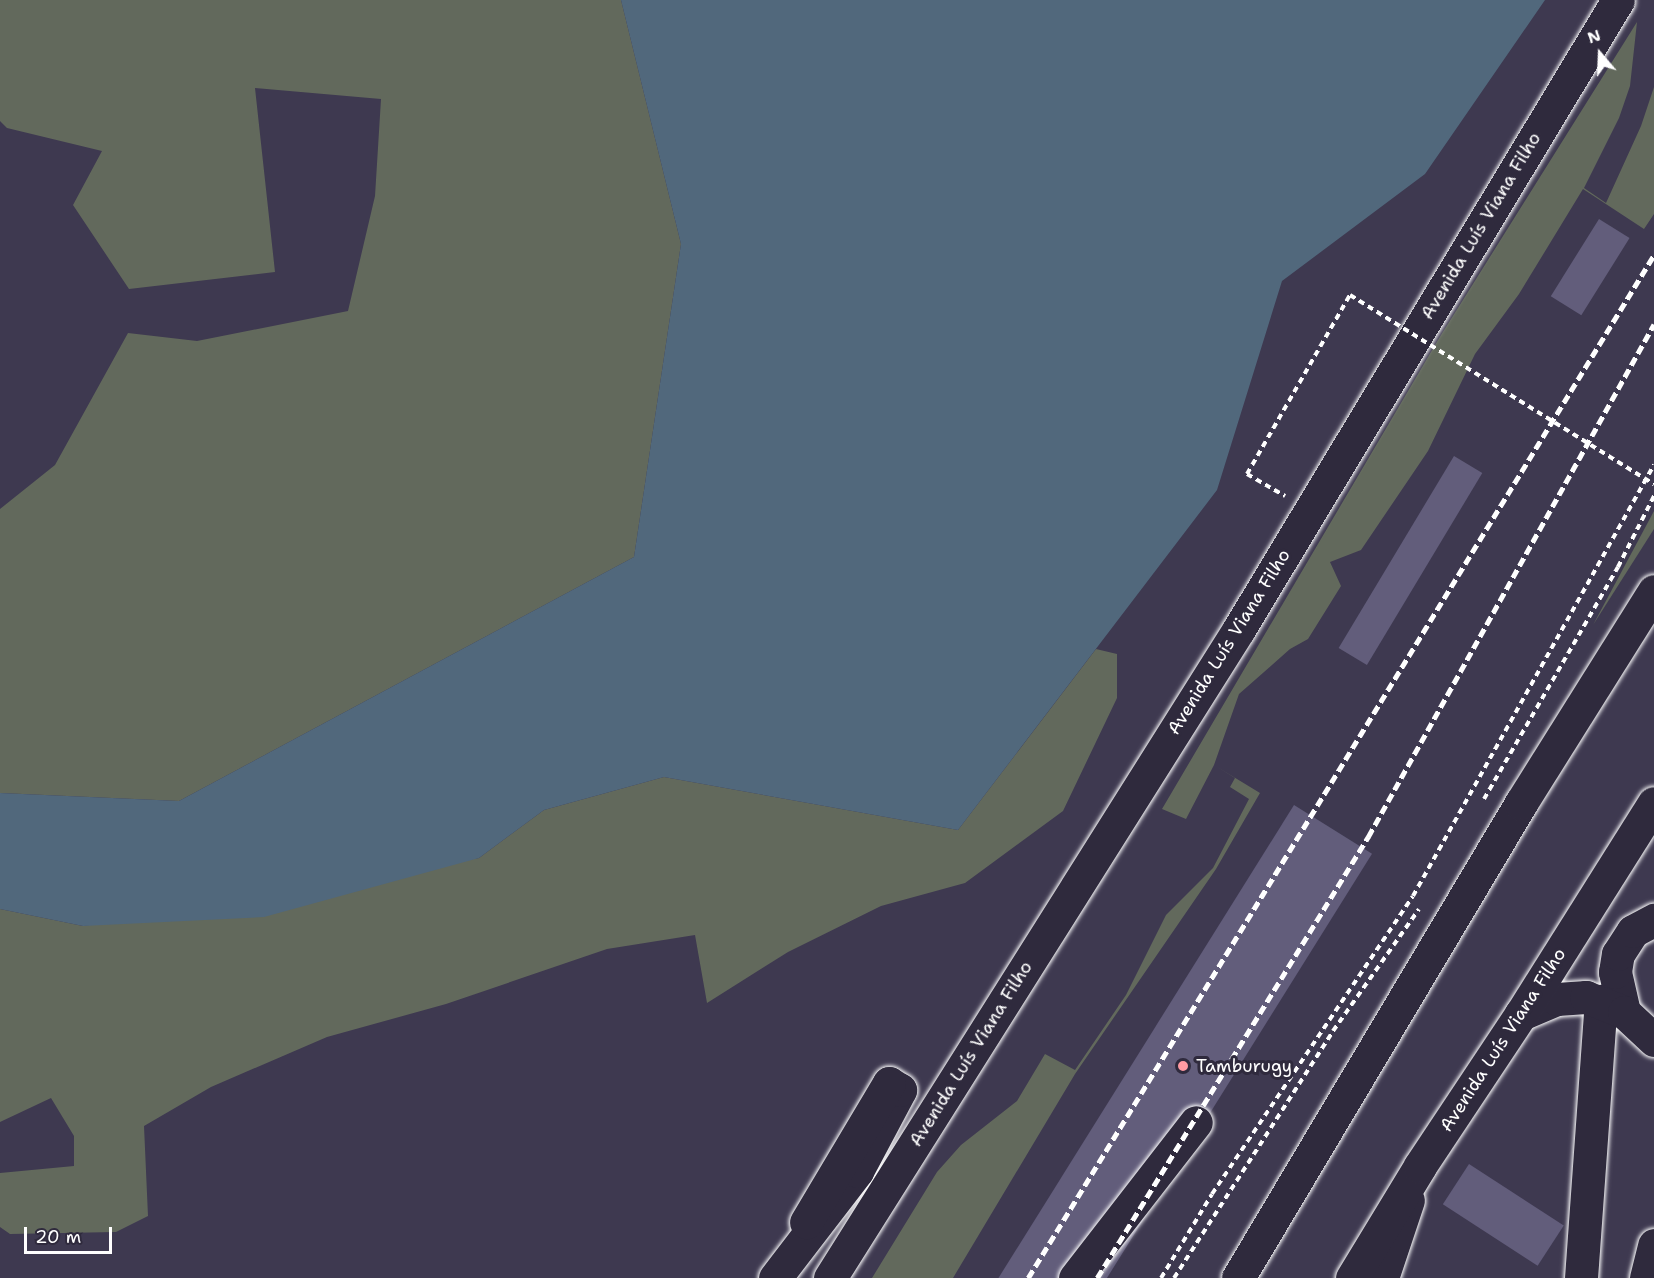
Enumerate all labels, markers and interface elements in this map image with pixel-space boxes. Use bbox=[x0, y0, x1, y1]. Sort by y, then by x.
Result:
north arrow bbox=[1570, 24, 1630, 84]
text: N bbox=[1585, 25, 1603, 49]
street label: Avenida Luís Viana Filho bbox=[1417, 129, 1545, 323]
street label: Avenida Luís Viana Filho bbox=[1163, 545, 1295, 739]
street label: Avenida Luís Viana Filho bbox=[1436, 944, 1570, 1136]
street label: Avenida Luís Viana Filho bbox=[905, 957, 1037, 1151]
place label: Tamburugy bbox=[1196, 1055, 1292, 1077]
marker: Tamburugy bbox=[1174, 1057, 1192, 1075]
scale bar bbox=[27, 1215, 116, 1253]
text: 20 m bbox=[35, 1225, 81, 1249]

